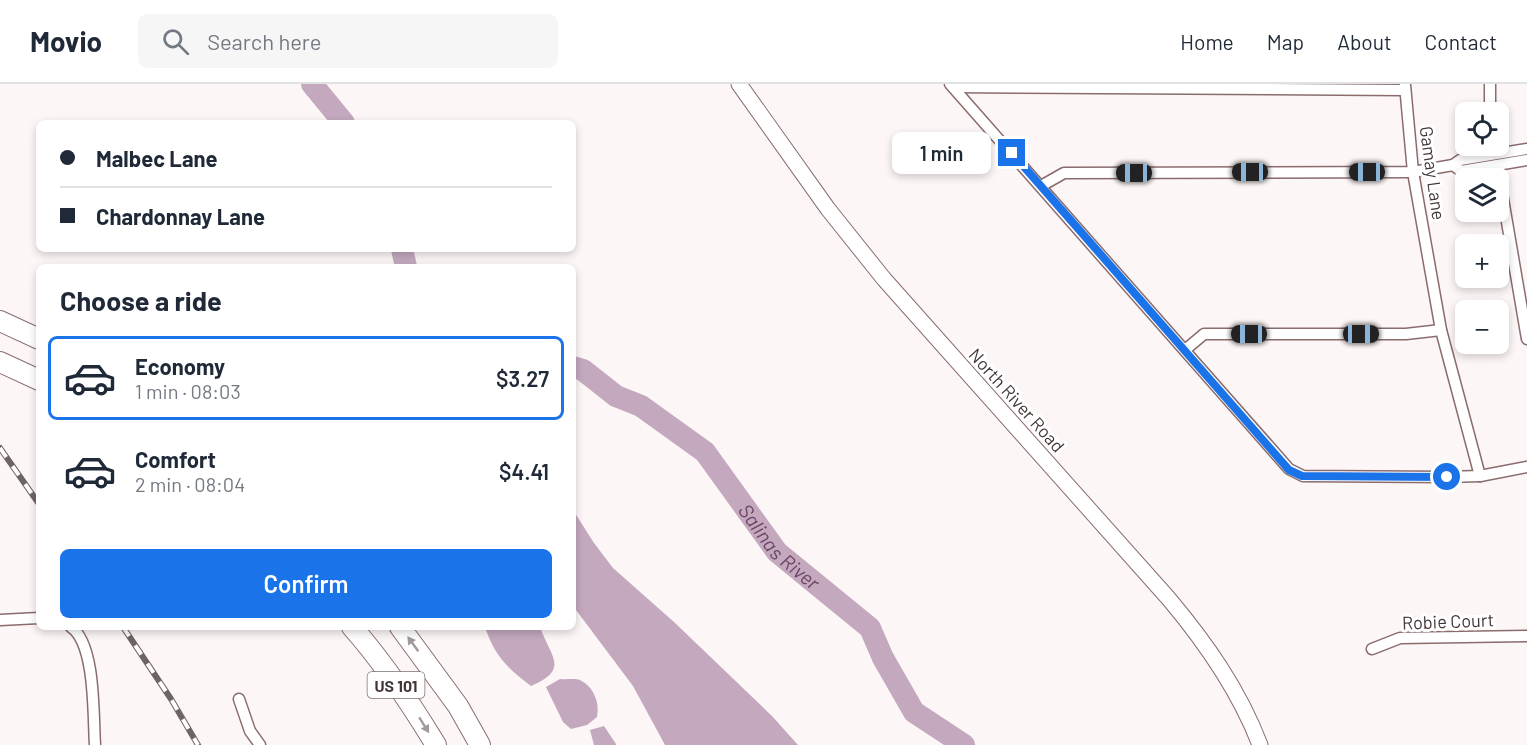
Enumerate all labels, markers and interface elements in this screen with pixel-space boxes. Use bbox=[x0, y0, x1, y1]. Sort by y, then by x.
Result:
search box bbox=[138, 14, 558, 68]
text: Movio bbox=[30, 24, 102, 58]
icon: search bbox=[159, 25, 192, 58]
text: Search here bbox=[207, 28, 322, 54]
text: Home bbox=[1180, 29, 1234, 54]
text: Map bbox=[1267, 29, 1304, 54]
text: About bbox=[1337, 29, 1392, 54]
text: Contact bbox=[1425, 29, 1497, 54]
map controls bbox=[1455, 102, 1509, 354]
button: locate bbox=[1455, 102, 1509, 156]
street label: Gamay Lane bbox=[1416, 125, 1450, 221]
callout: 1 min bbox=[892, 132, 991, 174]
route end bbox=[998, 139, 1025, 166]
text: 1 min bbox=[920, 141, 963, 165]
text: Malbec Lane bbox=[96, 145, 218, 171]
car bbox=[1232, 163, 1268, 181]
car bbox=[1349, 163, 1385, 181]
car bbox=[1116, 164, 1152, 182]
button: layers bbox=[1455, 168, 1509, 222]
text: Chardonnay Lane bbox=[96, 203, 265, 229]
button: + bbox=[1455, 234, 1509, 288]
text: Choose a ride bbox=[60, 284, 222, 316]
button: − bbox=[1455, 300, 1509, 354]
car bbox=[1231, 325, 1267, 343]
car bbox=[1343, 325, 1379, 343]
street label: North River Road bbox=[965, 344, 1069, 456]
icon: car bbox=[63, 351, 117, 405]
text: Economy bbox=[135, 353, 225, 379]
text: $3.27 bbox=[496, 365, 549, 391]
text: 1 min · 08:03 bbox=[135, 379, 241, 403]
icon: car bbox=[63, 444, 117, 498]
text: Comfort bbox=[135, 446, 216, 472]
text: $4.41 bbox=[499, 458, 549, 484]
route start bbox=[1433, 463, 1460, 490]
text: 2 min · 08:04 bbox=[135, 472, 245, 496]
water label: Salinas River bbox=[734, 499, 826, 595]
button: Confirm bbox=[60, 549, 552, 618]
street label: Robie Court bbox=[1402, 608, 1494, 634]
one-way arrow bbox=[407, 636, 419, 652]
road number: US 101 bbox=[368, 672, 424, 698]
one-way arrow bbox=[418, 717, 429, 733]

